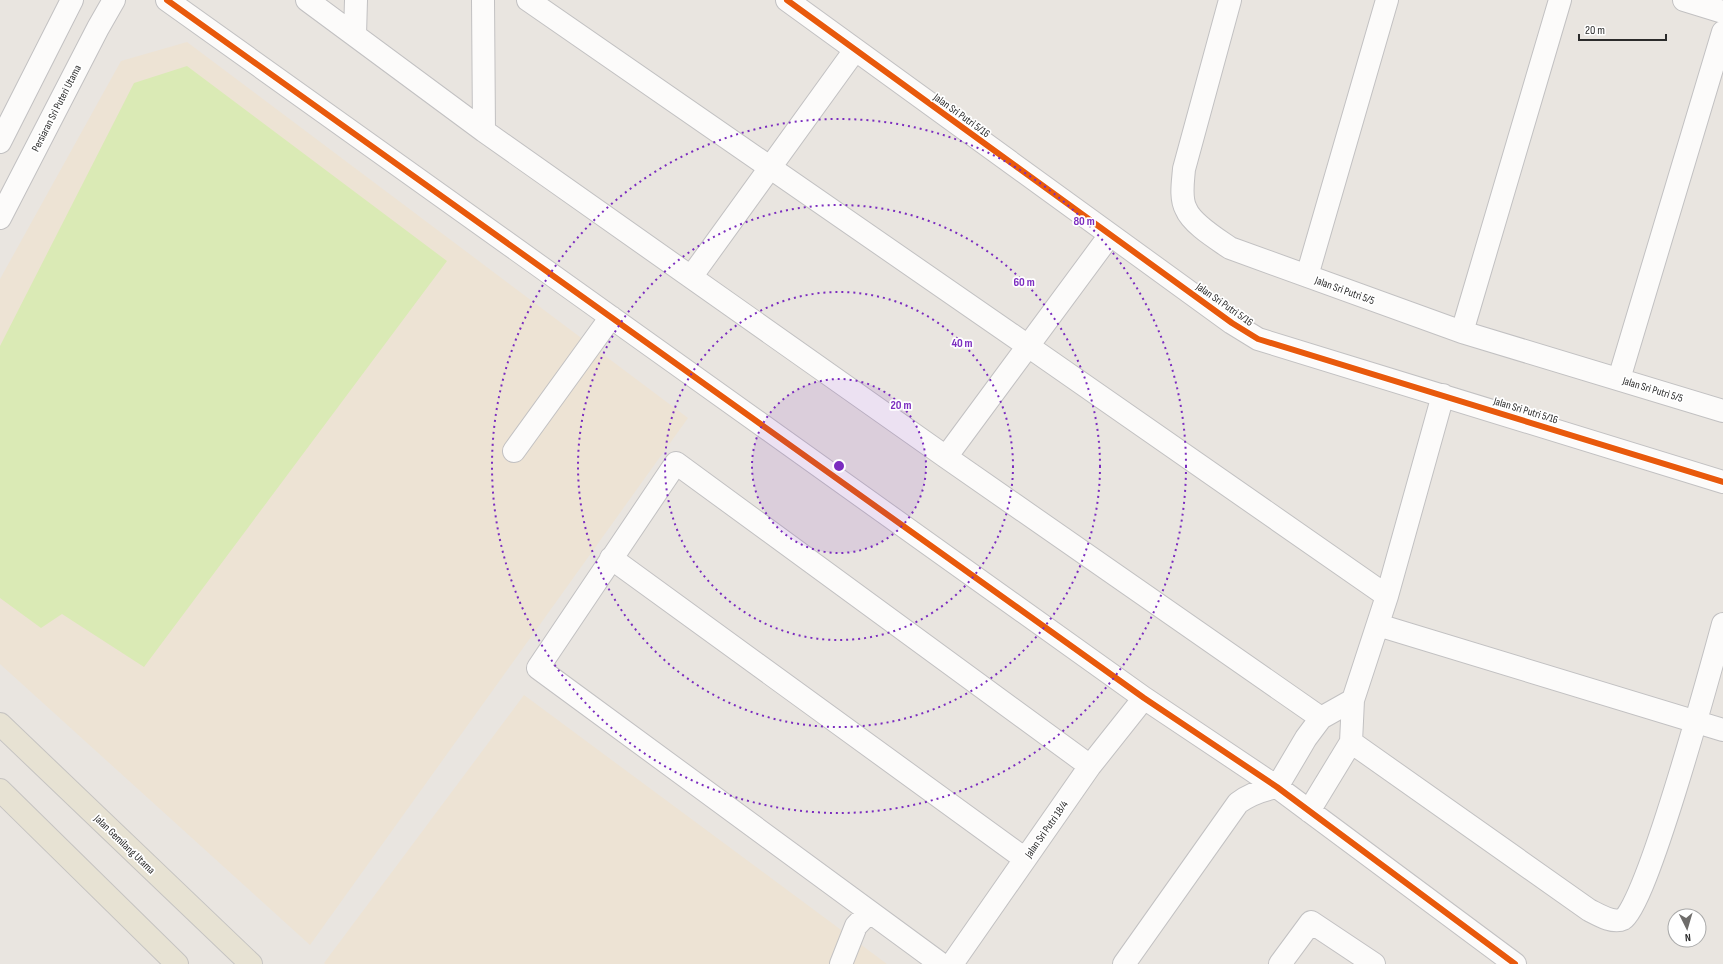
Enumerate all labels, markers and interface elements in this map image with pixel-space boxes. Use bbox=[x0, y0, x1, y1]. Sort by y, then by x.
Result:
scale bar bbox=[1579, 16, 1666, 42]
text: 20 m bbox=[1585, 23, 1605, 38]
street label: Persiaran Sri Puteri Utama bbox=[29, 63, 84, 154]
street label: Jalan Sri Putri 5/16 bbox=[930, 90, 993, 140]
text: 80 m bbox=[1073, 214, 1095, 229]
street label: Jalan Sri Putri 5/5 bbox=[1312, 273, 1376, 307]
text: 60 m bbox=[1013, 275, 1035, 290]
street label: Jalan Sri Putri 5/16 bbox=[1193, 279, 1256, 329]
text: 40 m bbox=[951, 336, 973, 351]
street label: Jalan Sri Putri 5/5 bbox=[1620, 374, 1685, 405]
street label: Jalan Sri Putri 5/16 bbox=[1491, 394, 1560, 426]
text: 20 m bbox=[891, 398, 911, 413]
centre of rings bbox=[832, 459, 846, 473]
street label: Jalan Sri Putri 18/4 bbox=[1021, 798, 1071, 861]
street label: Jalan Gemilang Utama bbox=[91, 811, 158, 877]
north arrow bbox=[1667, 908, 1707, 948]
text: N bbox=[1684, 931, 1691, 944]

